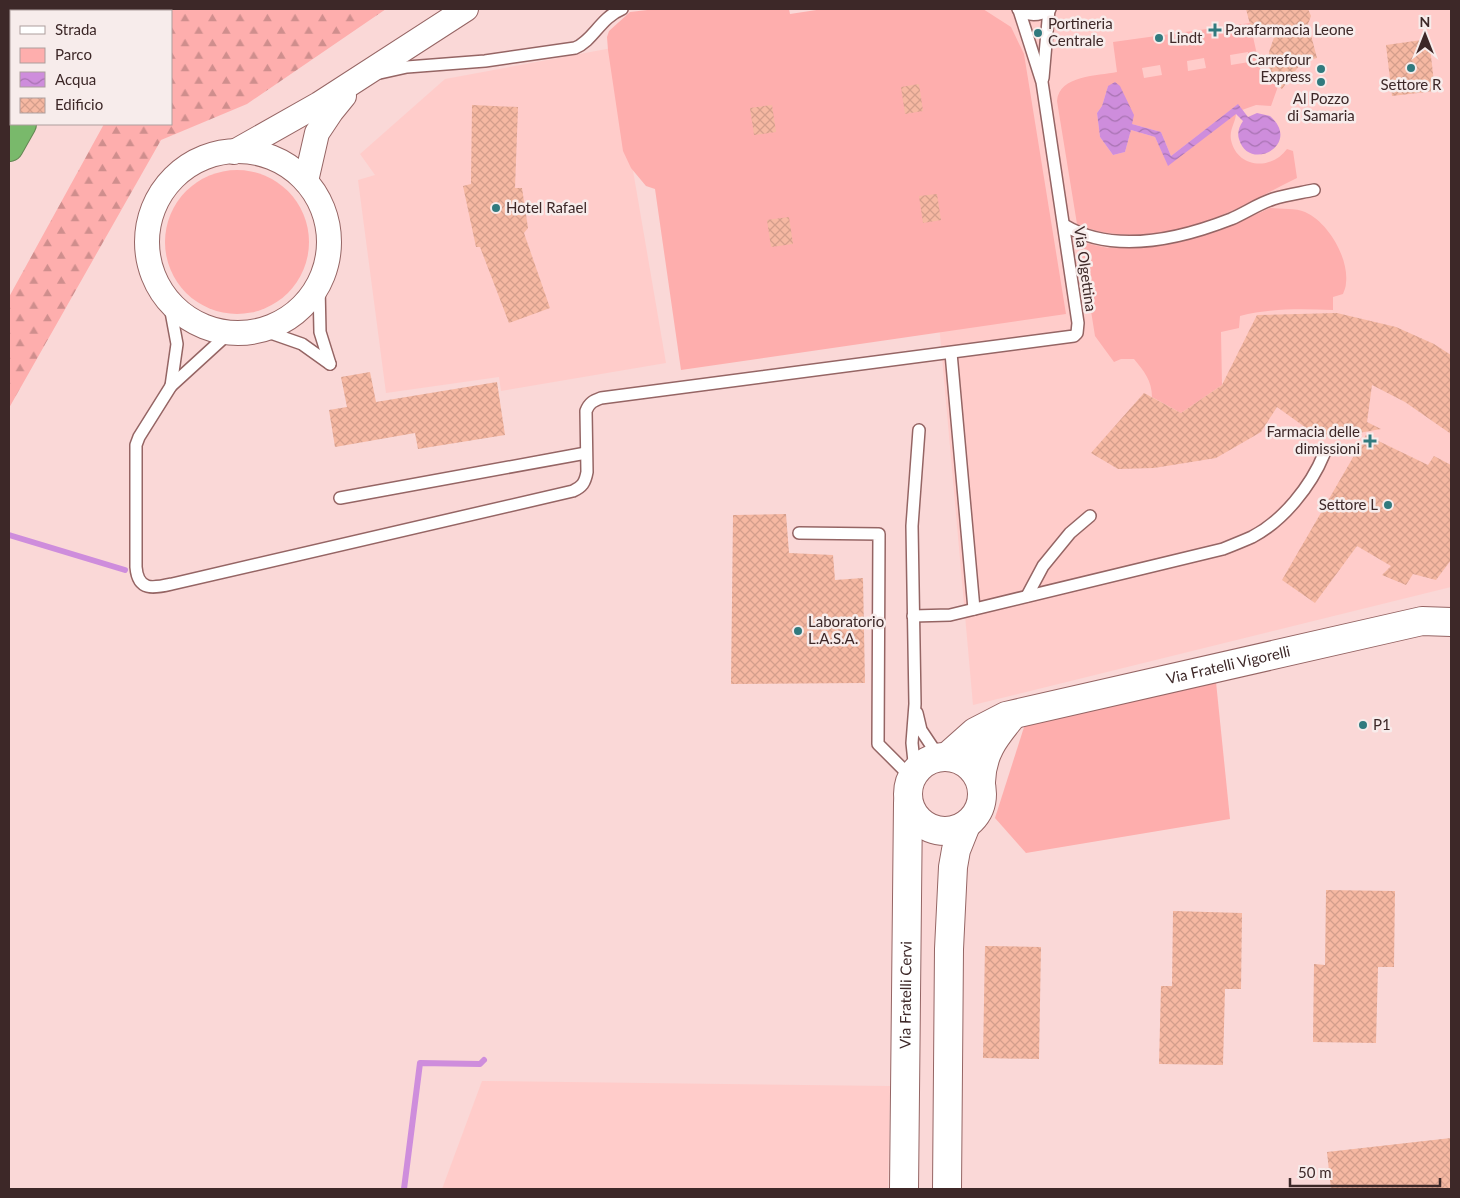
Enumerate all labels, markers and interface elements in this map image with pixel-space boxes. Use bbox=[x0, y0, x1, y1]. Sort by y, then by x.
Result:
legend bbox=[10, 10, 172, 125]
north arrow bbox=[1400, 10, 1450, 60]
text: N bbox=[1420, 13, 1430, 30]
place label: Portineria Centrale bbox=[1048, 14, 1113, 49]
text: Strada bbox=[55, 20, 97, 38]
place label: Parafarmacia Leone bbox=[1225, 20, 1354, 38]
marker: Parafarmacia Leone bbox=[1209, 24, 1221, 36]
marker: Portineria Centrale bbox=[1032, 27, 1044, 39]
place label: Lindt bbox=[1169, 28, 1203, 46]
marker: Lindt bbox=[1153, 32, 1165, 44]
text: Parco bbox=[55, 45, 92, 63]
place label: Carrefour Express bbox=[1248, 50, 1312, 85]
marker: Settore R bbox=[1405, 62, 1417, 74]
marker: Carrefour Express bbox=[1315, 63, 1327, 75]
text: Acqua bbox=[55, 70, 96, 88]
place label: Settore R bbox=[1381, 75, 1442, 93]
marker: Al Pozzo di Samaria bbox=[1315, 76, 1327, 88]
place label: Al Pozzo di Samaria bbox=[1287, 89, 1355, 124]
text: Edificio bbox=[55, 95, 103, 113]
place label: Hotel Rafael bbox=[506, 198, 587, 216]
marker: Hotel Rafael bbox=[490, 202, 502, 214]
street label: Via Olgettina bbox=[1071, 225, 1101, 313]
place label: Farmacia delle dimissioni bbox=[1266, 422, 1360, 457]
marker: Farmacia delle dimissioni bbox=[1364, 435, 1376, 447]
place label: Settore L bbox=[1319, 495, 1378, 513]
marker: Settore L bbox=[1382, 499, 1394, 511]
place label: Laboratorio L.A.S.A. bbox=[808, 612, 884, 647]
marker: Laboratorio L.A.S.A. bbox=[792, 625, 804, 637]
street label: Via Fratelli Vigorelli bbox=[1164, 641, 1292, 687]
place label: P1 bbox=[1373, 715, 1391, 733]
marker: P1 bbox=[1357, 719, 1369, 731]
street label: Via Fratelli Cervi bbox=[895, 941, 915, 1049]
scale bar bbox=[1290, 1156, 1440, 1188]
text: 50 m bbox=[1298, 1163, 1332, 1181]

